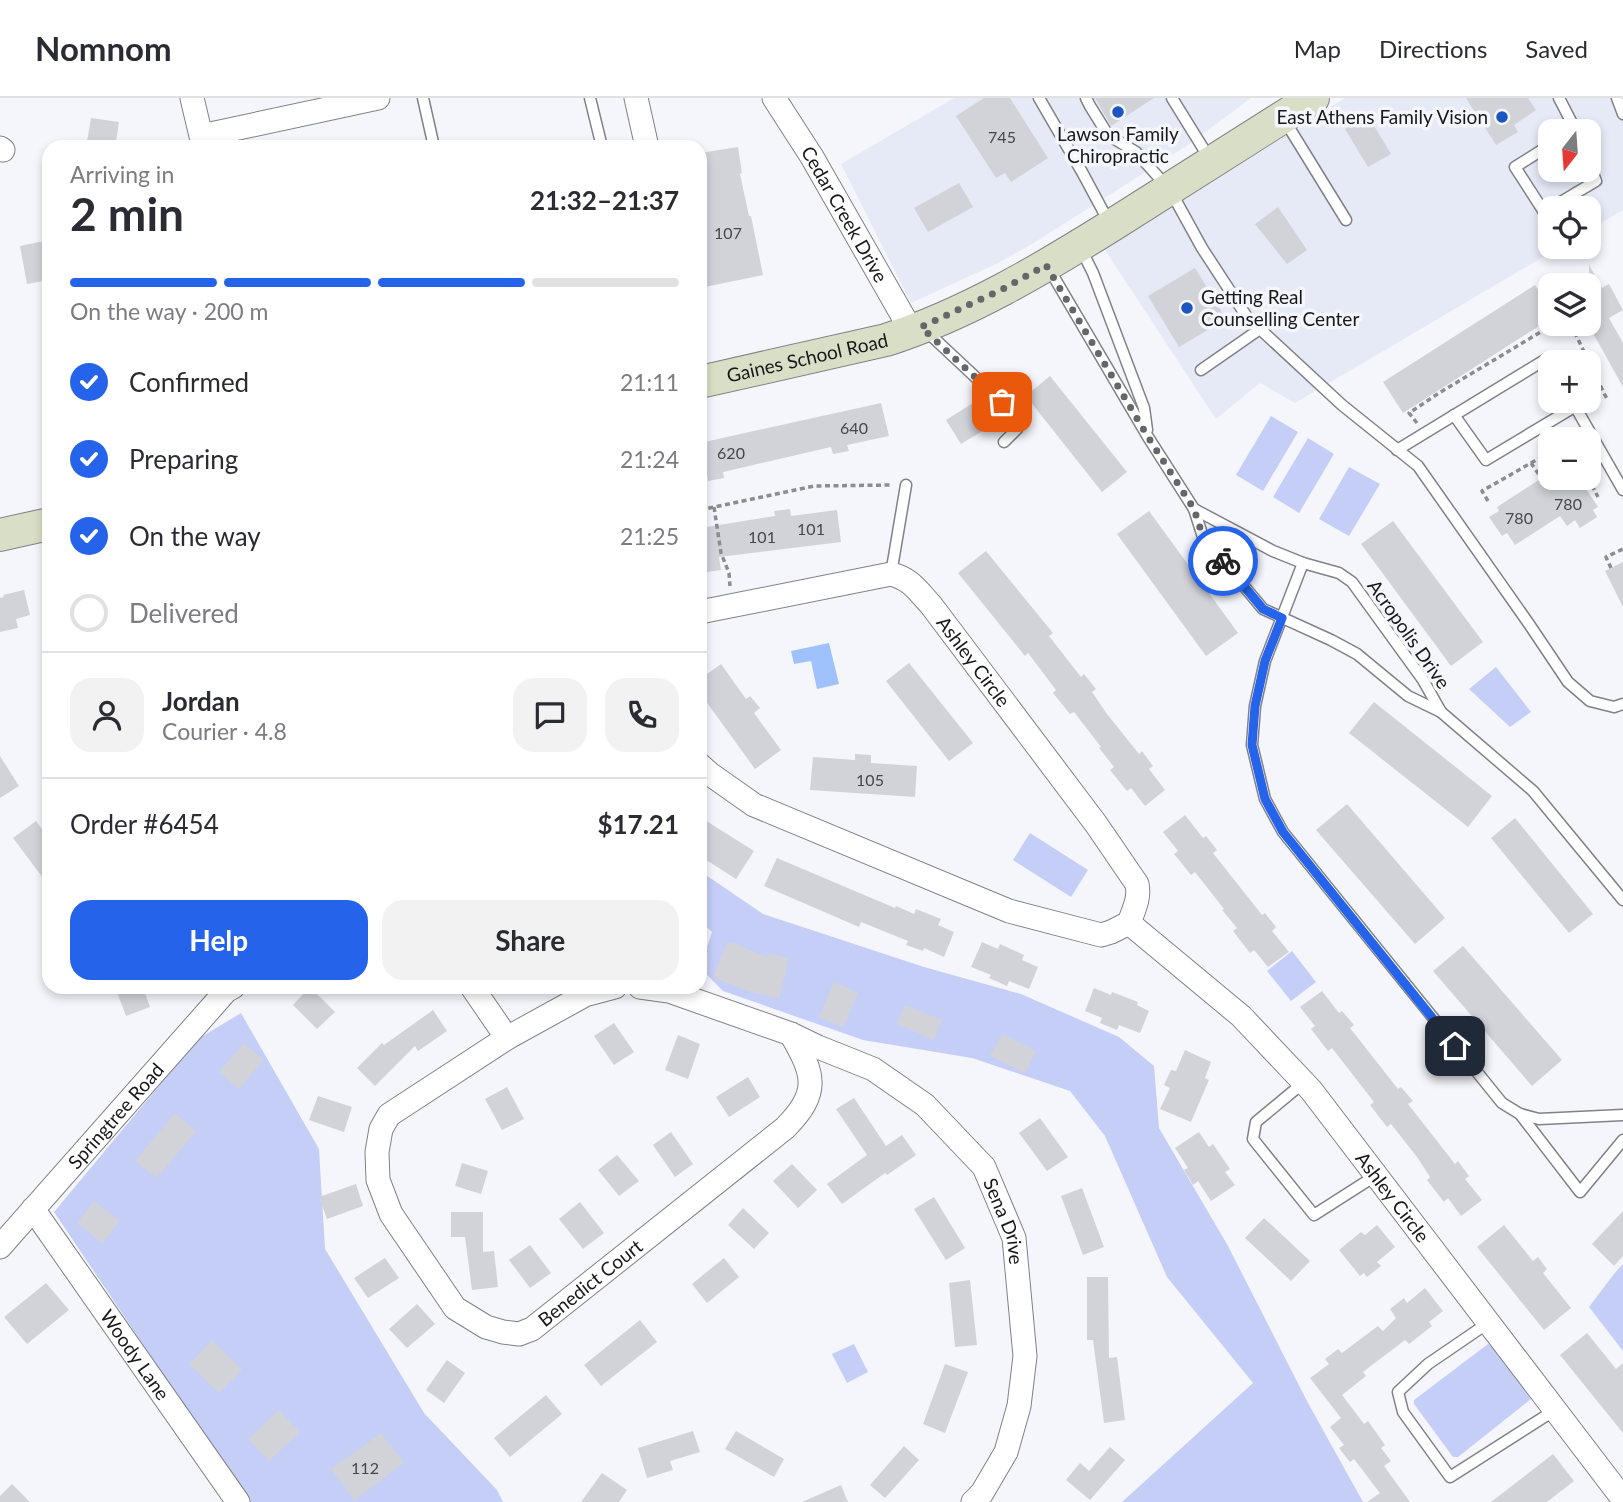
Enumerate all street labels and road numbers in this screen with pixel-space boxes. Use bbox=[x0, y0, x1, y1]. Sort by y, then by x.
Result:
street label: Cedar Creek Drive bbox=[797, 141, 893, 286]
street label: Gaines School Road bbox=[724, 328, 890, 387]
street label: Acropolis Drive bbox=[1363, 575, 1455, 693]
street label: Ashley Circle bbox=[932, 611, 1015, 711]
street label: Springtree Road bbox=[63, 1058, 168, 1173]
street label: Ashley Circle bbox=[1351, 1147, 1435, 1246]
street label: Sena Drive bbox=[979, 1174, 1028, 1265]
street label: Benedict Court bbox=[533, 1234, 647, 1331]
street label: Woody Lane bbox=[96, 1305, 175, 1404]

